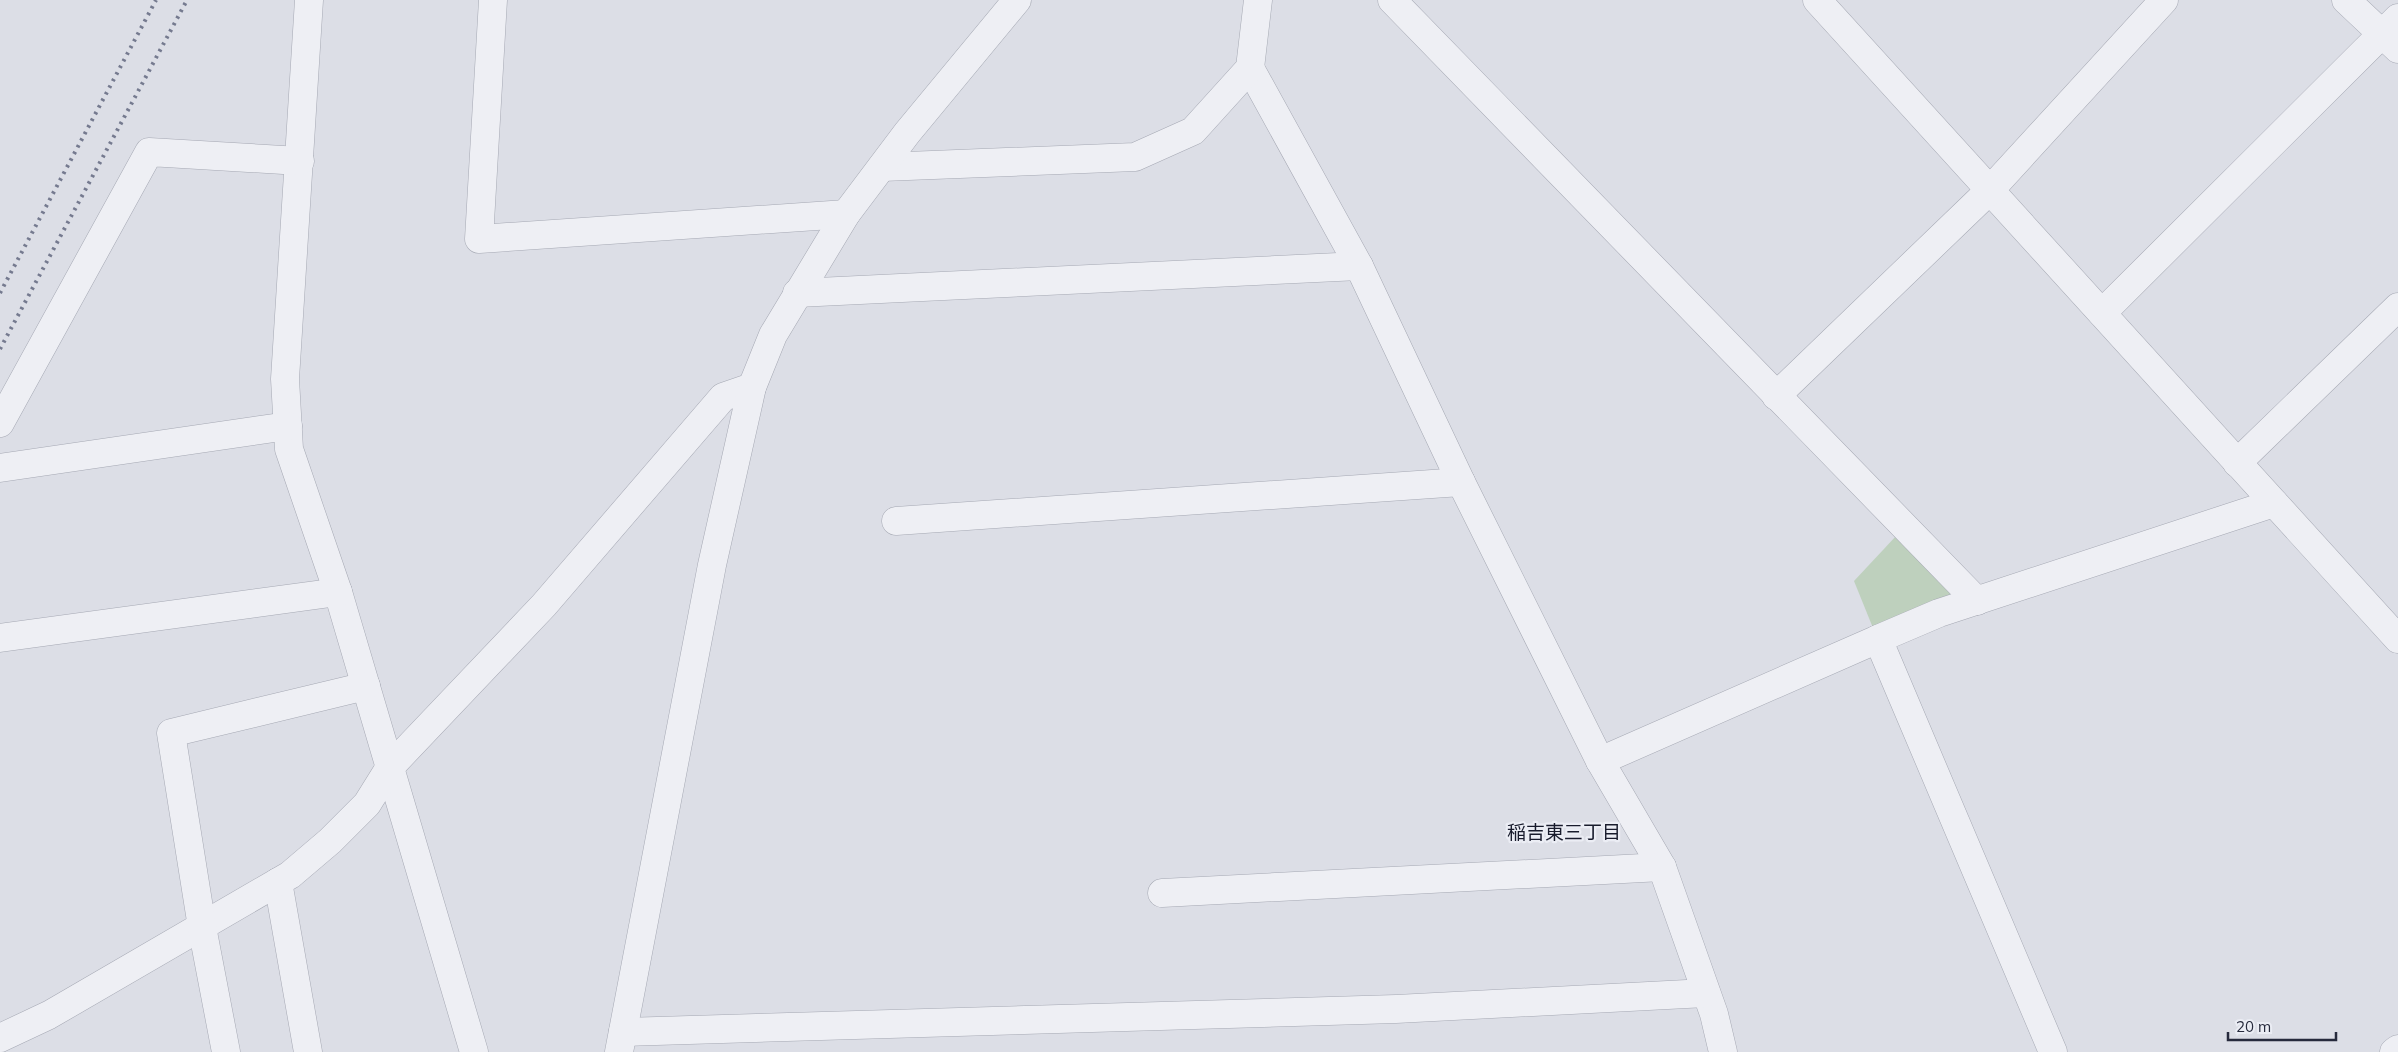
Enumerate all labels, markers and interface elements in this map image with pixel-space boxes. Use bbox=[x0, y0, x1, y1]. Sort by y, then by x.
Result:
district label: 稲吉東三丁目 bbox=[1507, 820, 1621, 844]
scale bar bbox=[2228, 1010, 2336, 1042]
text: 20 m bbox=[2236, 1017, 2271, 1036]

